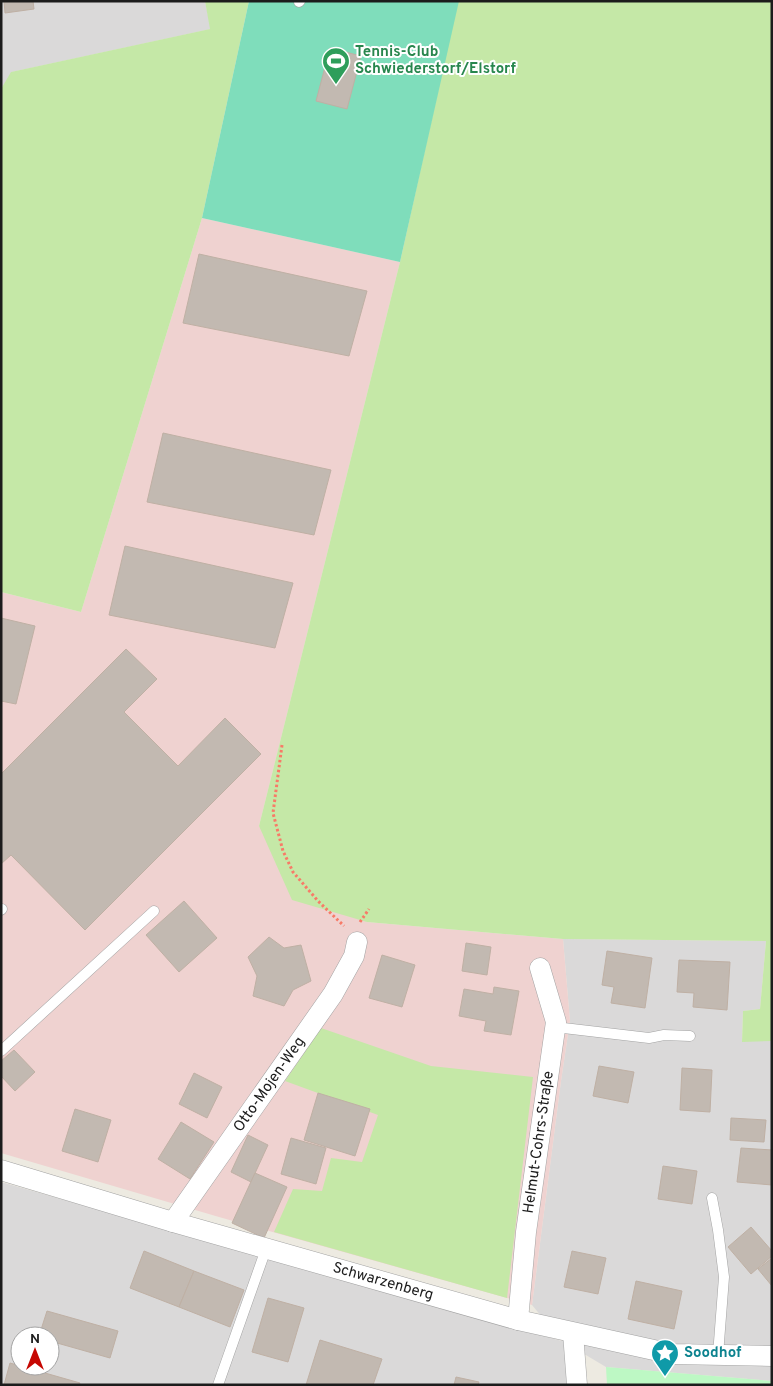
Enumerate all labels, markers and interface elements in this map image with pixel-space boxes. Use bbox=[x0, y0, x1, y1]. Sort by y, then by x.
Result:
place label: Tennis-Club Schwiederstorf/Elstorf bbox=[355, 43, 516, 79]
sports icon: Tennis-Club Schwiederstorf/Elstorf bbox=[321, 46, 351, 85]
street label: Otto-Mojen-Weg bbox=[230, 1033, 309, 1136]
street label: Helmut-Cohrs-Straße bbox=[519, 1070, 558, 1215]
street label: Schwarzenberg bbox=[330, 1258, 436, 1305]
north arrow bbox=[10, 1326, 60, 1376]
text: N bbox=[30, 1331, 40, 1348]
place icon: Soodhof bbox=[650, 1338, 680, 1377]
place label: Soodhof bbox=[684, 1344, 742, 1363]

